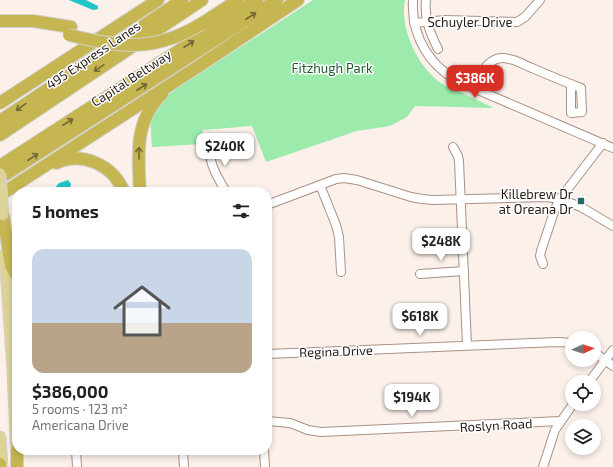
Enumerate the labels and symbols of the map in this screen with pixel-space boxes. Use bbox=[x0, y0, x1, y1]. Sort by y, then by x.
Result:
one-way arrow bbox=[245, 12, 257, 20]
street label: Schuyler Drive bbox=[427, 14, 513, 30]
street label: 495 Express Lanes bbox=[43, 18, 143, 92]
one-way arrow bbox=[183, 39, 195, 47]
street label: Capital Beltway bbox=[88, 46, 174, 110]
park label: Fitzhugh Park bbox=[291, 60, 373, 76]
one-way arrow bbox=[93, 64, 105, 72]
pin: $386K bbox=[447, 65, 503, 99]
one-way arrow bbox=[136, 83, 147, 91]
one-way arrow bbox=[16, 103, 27, 111]
one-way arrow bbox=[62, 117, 74, 125]
pin: $240K bbox=[197, 133, 253, 167]
one-way arrow bbox=[135, 147, 143, 160]
one-way arrow bbox=[27, 153, 39, 161]
place label: Killebrew Dr at Oreana Dr bbox=[499, 186, 573, 217]
marker: Killebrew Dr at Oreana Dr bbox=[576, 196, 586, 206]
pin: $248K bbox=[413, 228, 469, 262]
pin: $618K bbox=[392, 303, 448, 337]
north arrow bbox=[565, 331, 601, 367]
street label: Regina Drive bbox=[299, 342, 373, 360]
pin: $194K bbox=[384, 384, 440, 418]
street label: Roslyn Road bbox=[459, 415, 533, 435]

